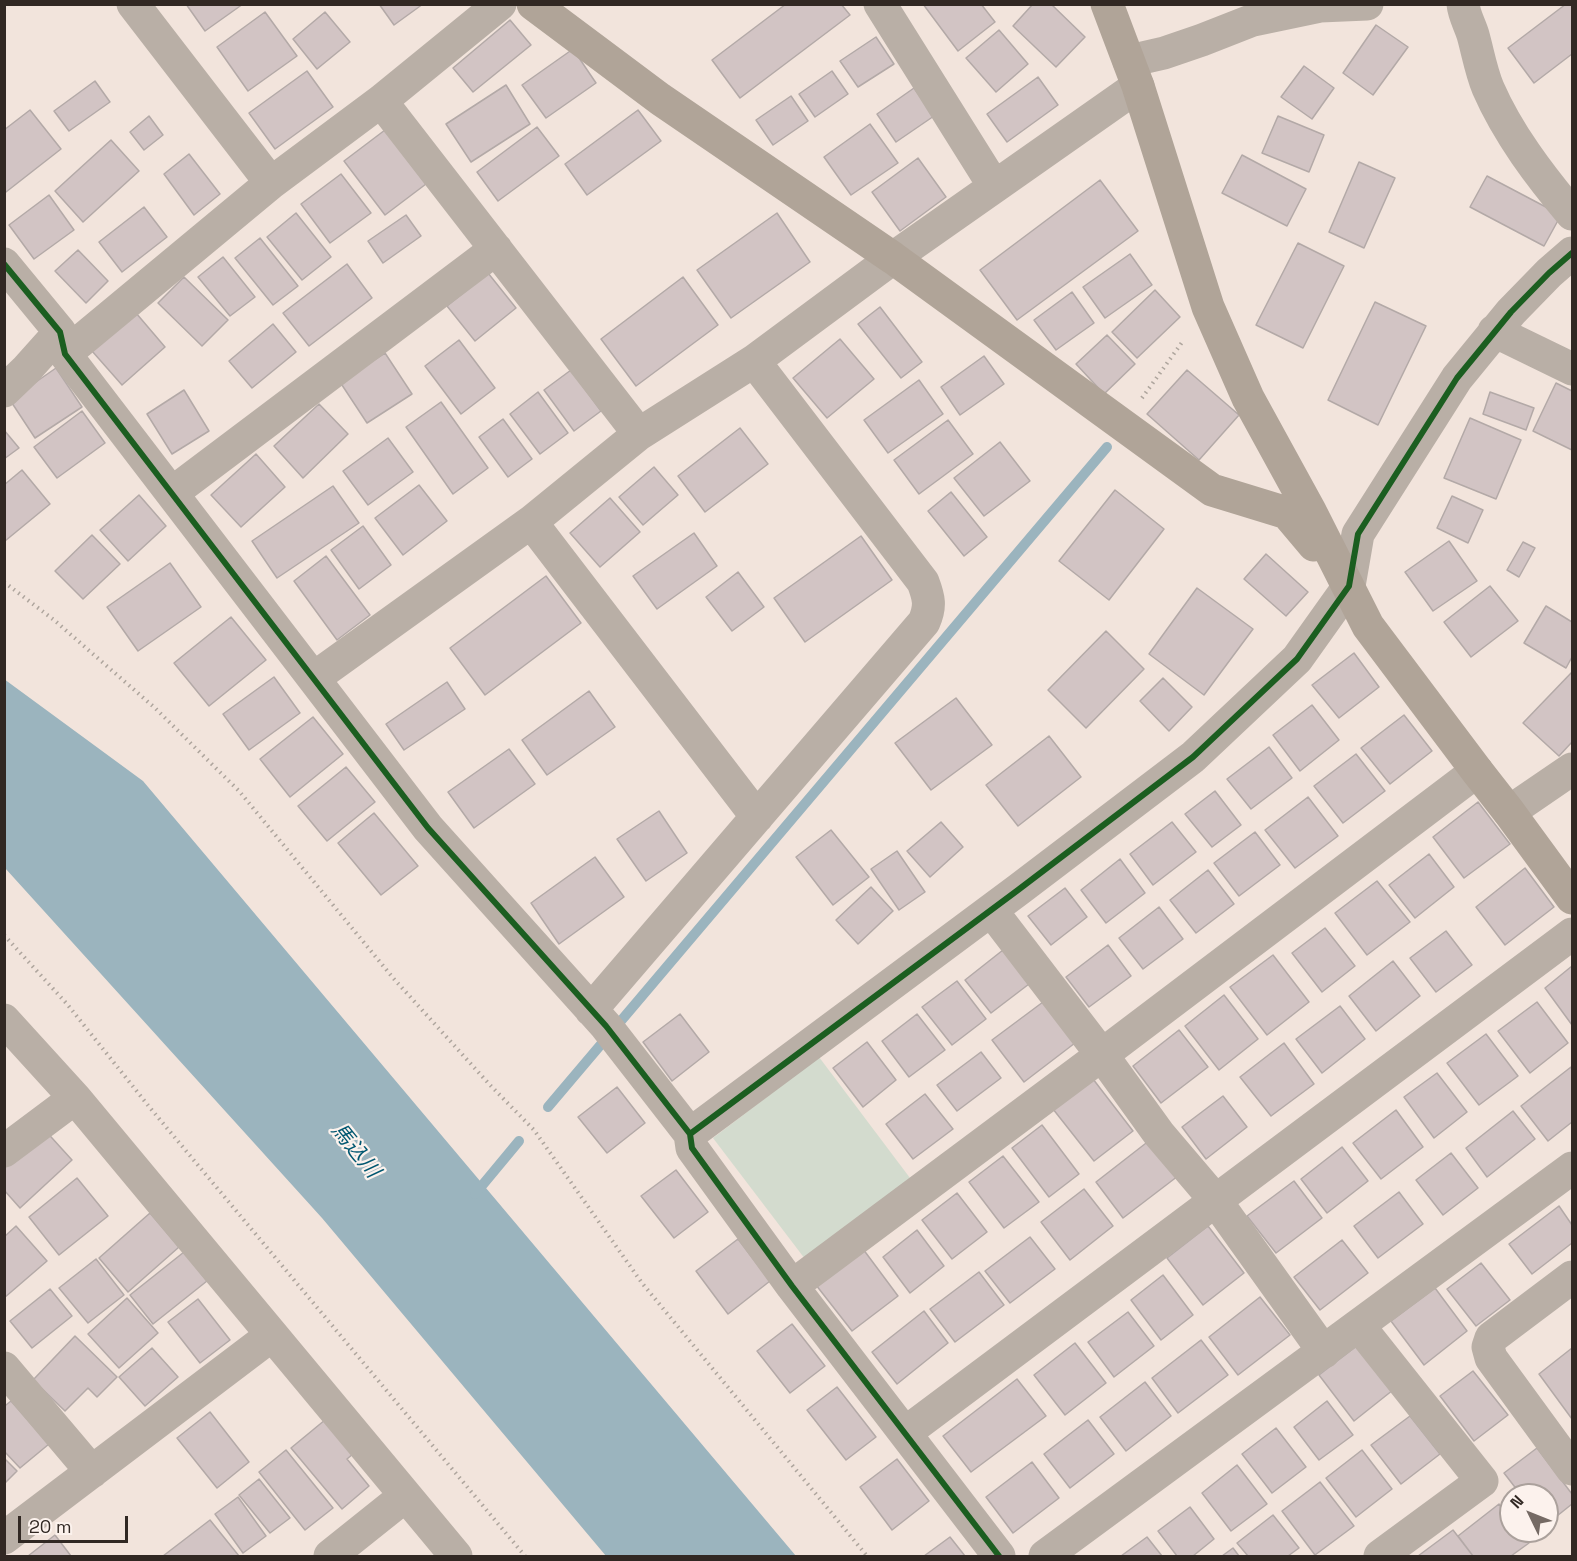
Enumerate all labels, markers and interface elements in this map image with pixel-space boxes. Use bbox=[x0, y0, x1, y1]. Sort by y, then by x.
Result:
water label: 馬込川 bbox=[325, 1119, 385, 1183]
north arrow bbox=[1499, 1483, 1559, 1543]
text: N bbox=[1506, 1491, 1528, 1513]
scale bar bbox=[21, 1504, 130, 1542]
text: 20 m bbox=[29, 1515, 72, 1538]

